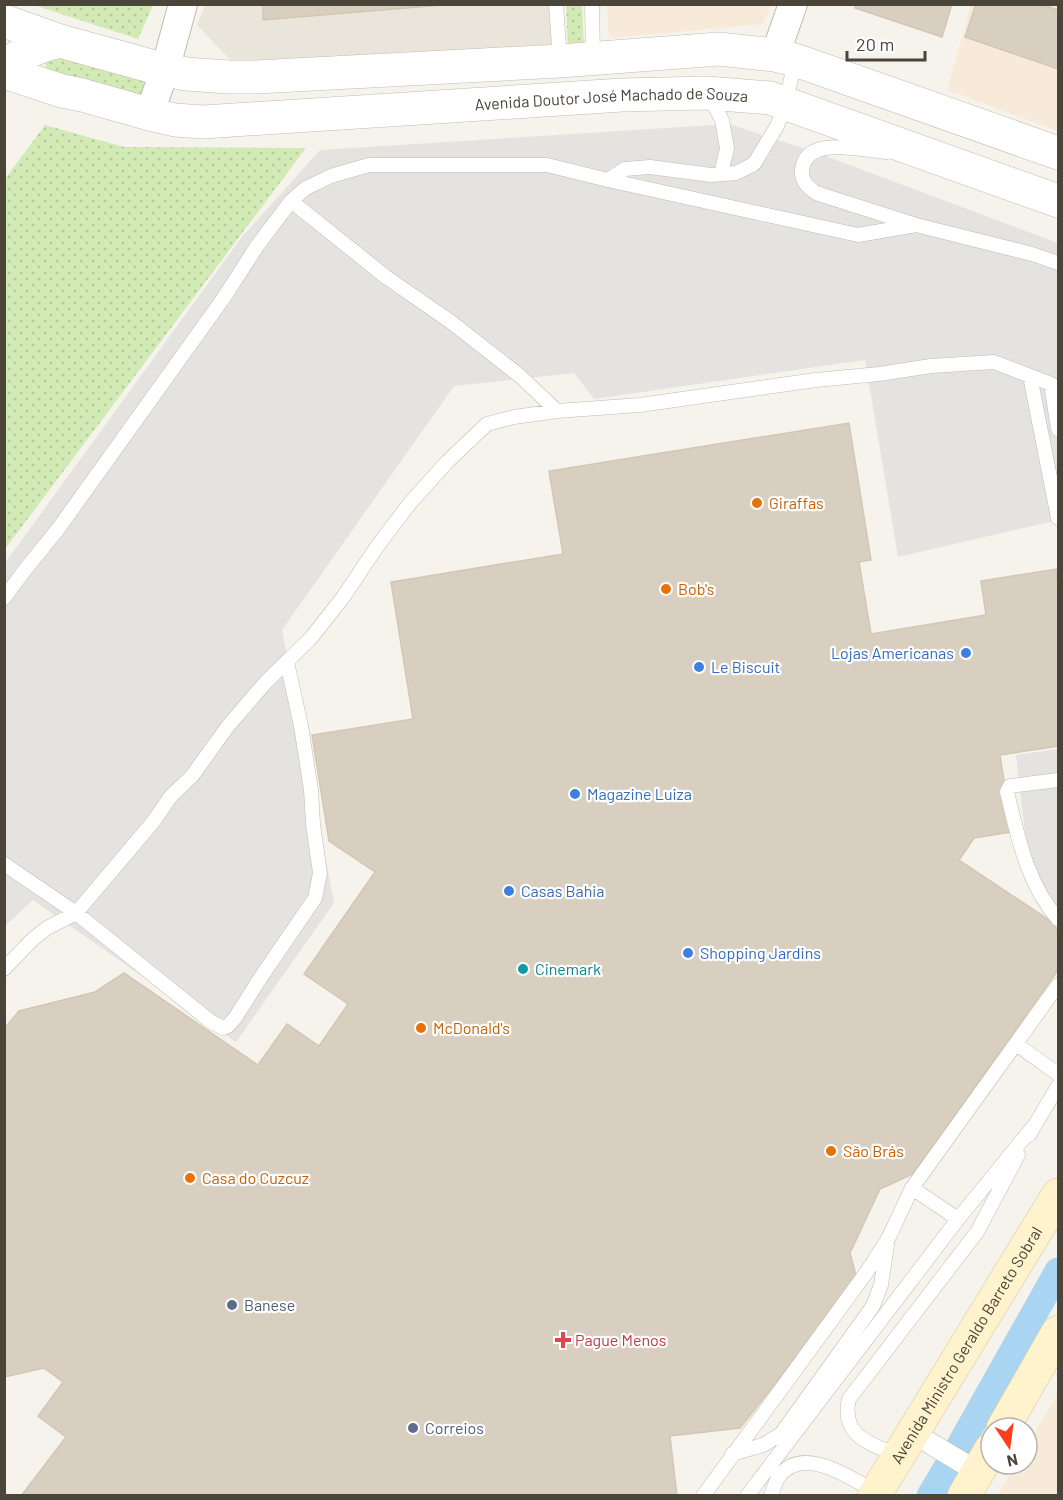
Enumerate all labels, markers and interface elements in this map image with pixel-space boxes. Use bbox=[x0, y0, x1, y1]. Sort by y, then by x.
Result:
scale bar bbox=[847, 24, 925, 62]
text: 20 m bbox=[856, 33, 894, 55]
street label: Avenida Doutor José Machado de Souza bbox=[474, 83, 749, 113]
place label: Giraffas bbox=[769, 493, 824, 512]
marker: Giraffas bbox=[750, 496, 764, 510]
place label: Bob's bbox=[678, 579, 714, 598]
marker: Bob's bbox=[659, 582, 673, 596]
place label: Lojas Americanas bbox=[831, 643, 954, 662]
marker: Lojas Americanas bbox=[959, 646, 973, 660]
place label: Le Biscuit bbox=[711, 657, 780, 676]
marker: Le Biscuit bbox=[692, 660, 706, 674]
place label: Magazine Luiza bbox=[587, 784, 692, 803]
marker: Magazine Luiza bbox=[568, 787, 582, 801]
place label: Casas Bahia bbox=[521, 881, 605, 900]
marker: Casas Bahia bbox=[502, 884, 516, 898]
place label: Shopping Jardins bbox=[700, 943, 821, 962]
marker: Shopping Jardins bbox=[681, 946, 695, 960]
place label: Cinemark bbox=[535, 959, 601, 978]
marker: Cinemark bbox=[516, 962, 530, 976]
place label: McDonald's bbox=[433, 1018, 510, 1037]
marker: McDonald's bbox=[414, 1021, 428, 1035]
place label: São Brás bbox=[843, 1141, 904, 1160]
marker: São Brás bbox=[824, 1144, 838, 1158]
place label: Casa do Cuzcuz bbox=[202, 1168, 309, 1187]
marker: Casa do Cuzcuz bbox=[183, 1171, 197, 1185]
street label: Avenida Ministro Geraldo Barreto Sobral bbox=[886, 1223, 1046, 1467]
place label: Banese bbox=[244, 1295, 295, 1314]
marker: Banese bbox=[225, 1298, 239, 1312]
place label: Pague Menos bbox=[575, 1330, 666, 1349]
marker: Pague Menos bbox=[556, 1333, 570, 1347]
north arrow bbox=[979, 1416, 1039, 1476]
place label: Correios bbox=[425, 1418, 484, 1437]
marker: Correios bbox=[406, 1421, 420, 1435]
text: N bbox=[1005, 1451, 1020, 1472]

